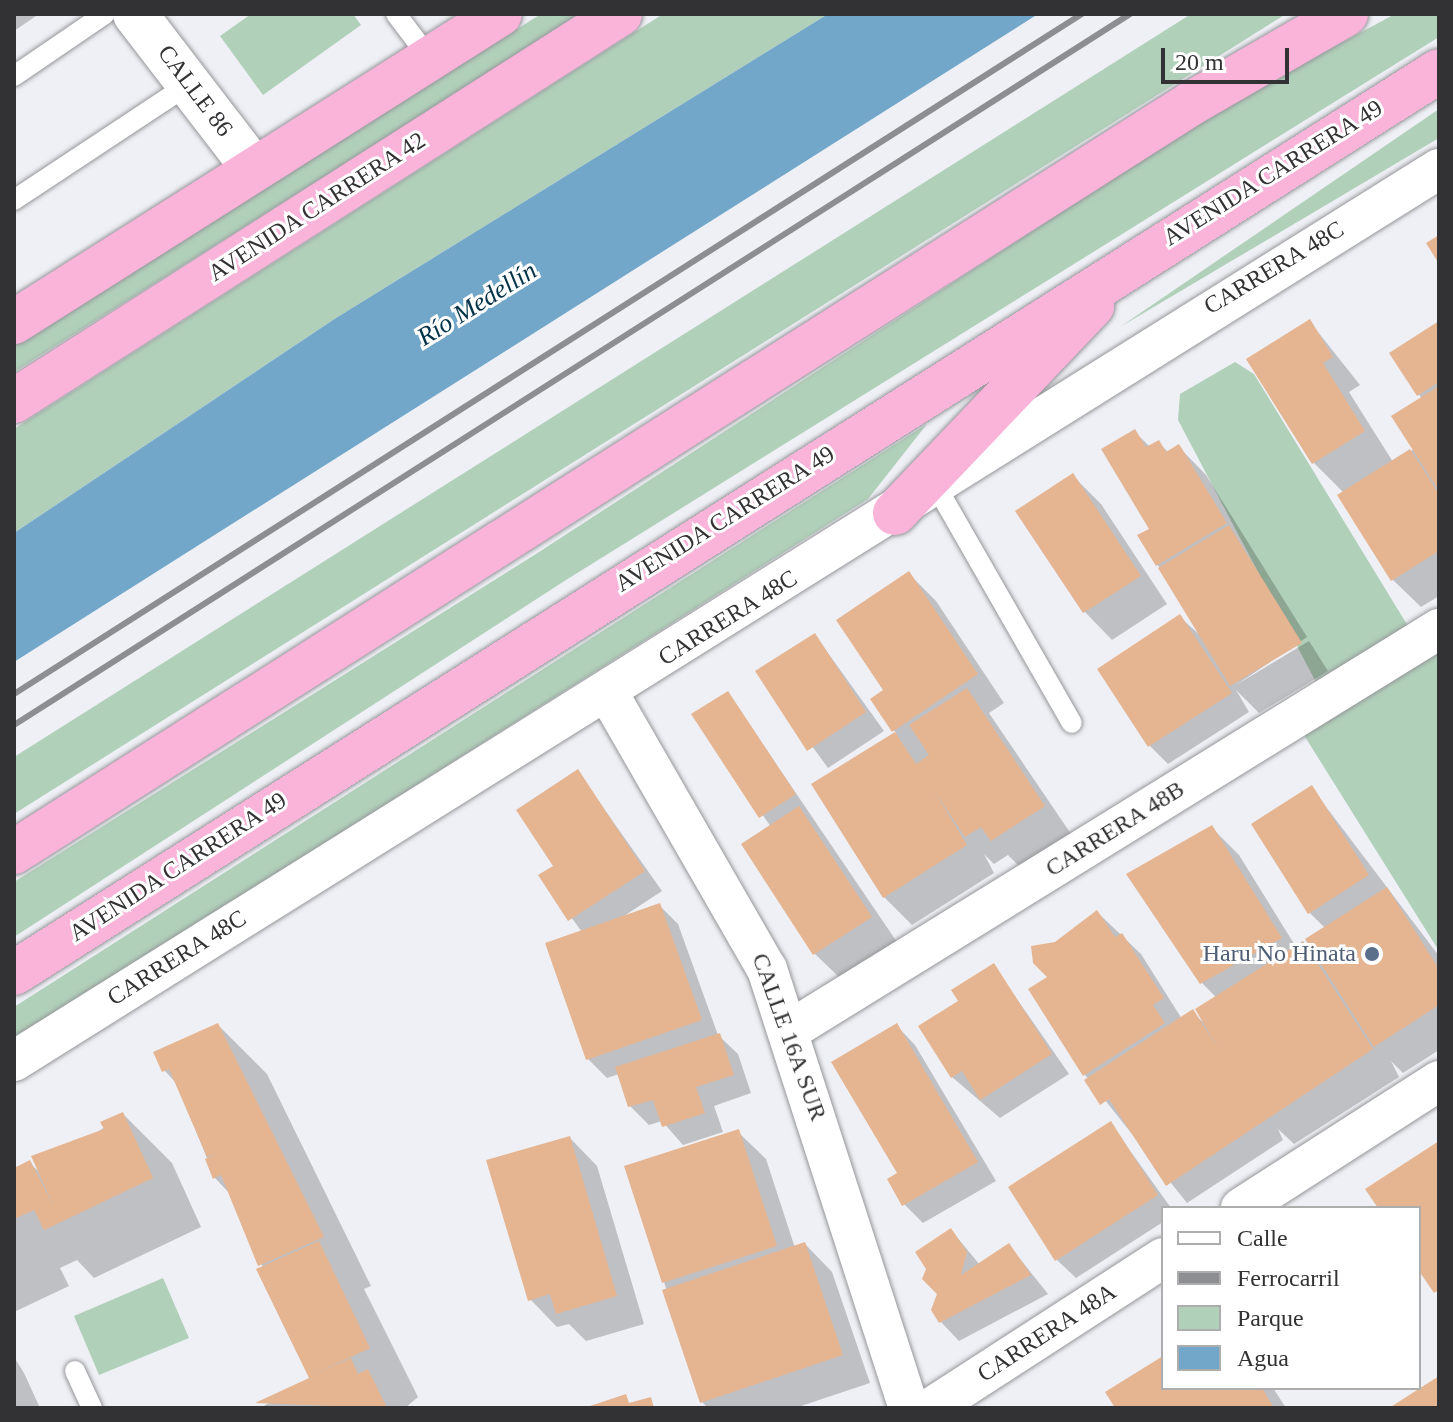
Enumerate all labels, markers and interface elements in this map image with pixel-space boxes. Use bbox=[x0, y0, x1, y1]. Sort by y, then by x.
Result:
scale bar bbox=[1165, 32, 1293, 82]
street label: CALLE 86 bbox=[151, 39, 239, 143]
text: 20 m bbox=[1175, 49, 1224, 75]
street label: AVENIDA CARRERA 49 bbox=[1157, 93, 1389, 253]
street label: AVENIDA CARRERA 42 bbox=[202, 125, 432, 289]
street label: CARRERA 48C bbox=[1198, 215, 1350, 321]
water label: Río Medellín bbox=[411, 255, 543, 353]
street label: AVENIDA CARRERA 49 bbox=[609, 439, 841, 599]
street label: CARRERA 48C bbox=[653, 564, 803, 672]
street label: CARRERA 48B bbox=[1040, 775, 1190, 883]
street label: AVENIDA CARRERA 49 bbox=[63, 785, 293, 949]
street label: CARRERA 48C bbox=[102, 904, 252, 1012]
place label: Haru No Hinata bbox=[1203, 940, 1356, 968]
marker: Haru No Hinata bbox=[1363, 945, 1381, 963]
street label: CALLE 16A SUR bbox=[745, 949, 833, 1125]
legend bbox=[1161, 1206, 1421, 1390]
text: Calle bbox=[1237, 1225, 1288, 1251]
text: Ferrocarril bbox=[1237, 1265, 1340, 1291]
street label: CARRERA 48A bbox=[972, 1277, 1122, 1389]
text: Parque bbox=[1237, 1305, 1304, 1331]
text: Agua bbox=[1237, 1345, 1289, 1371]

